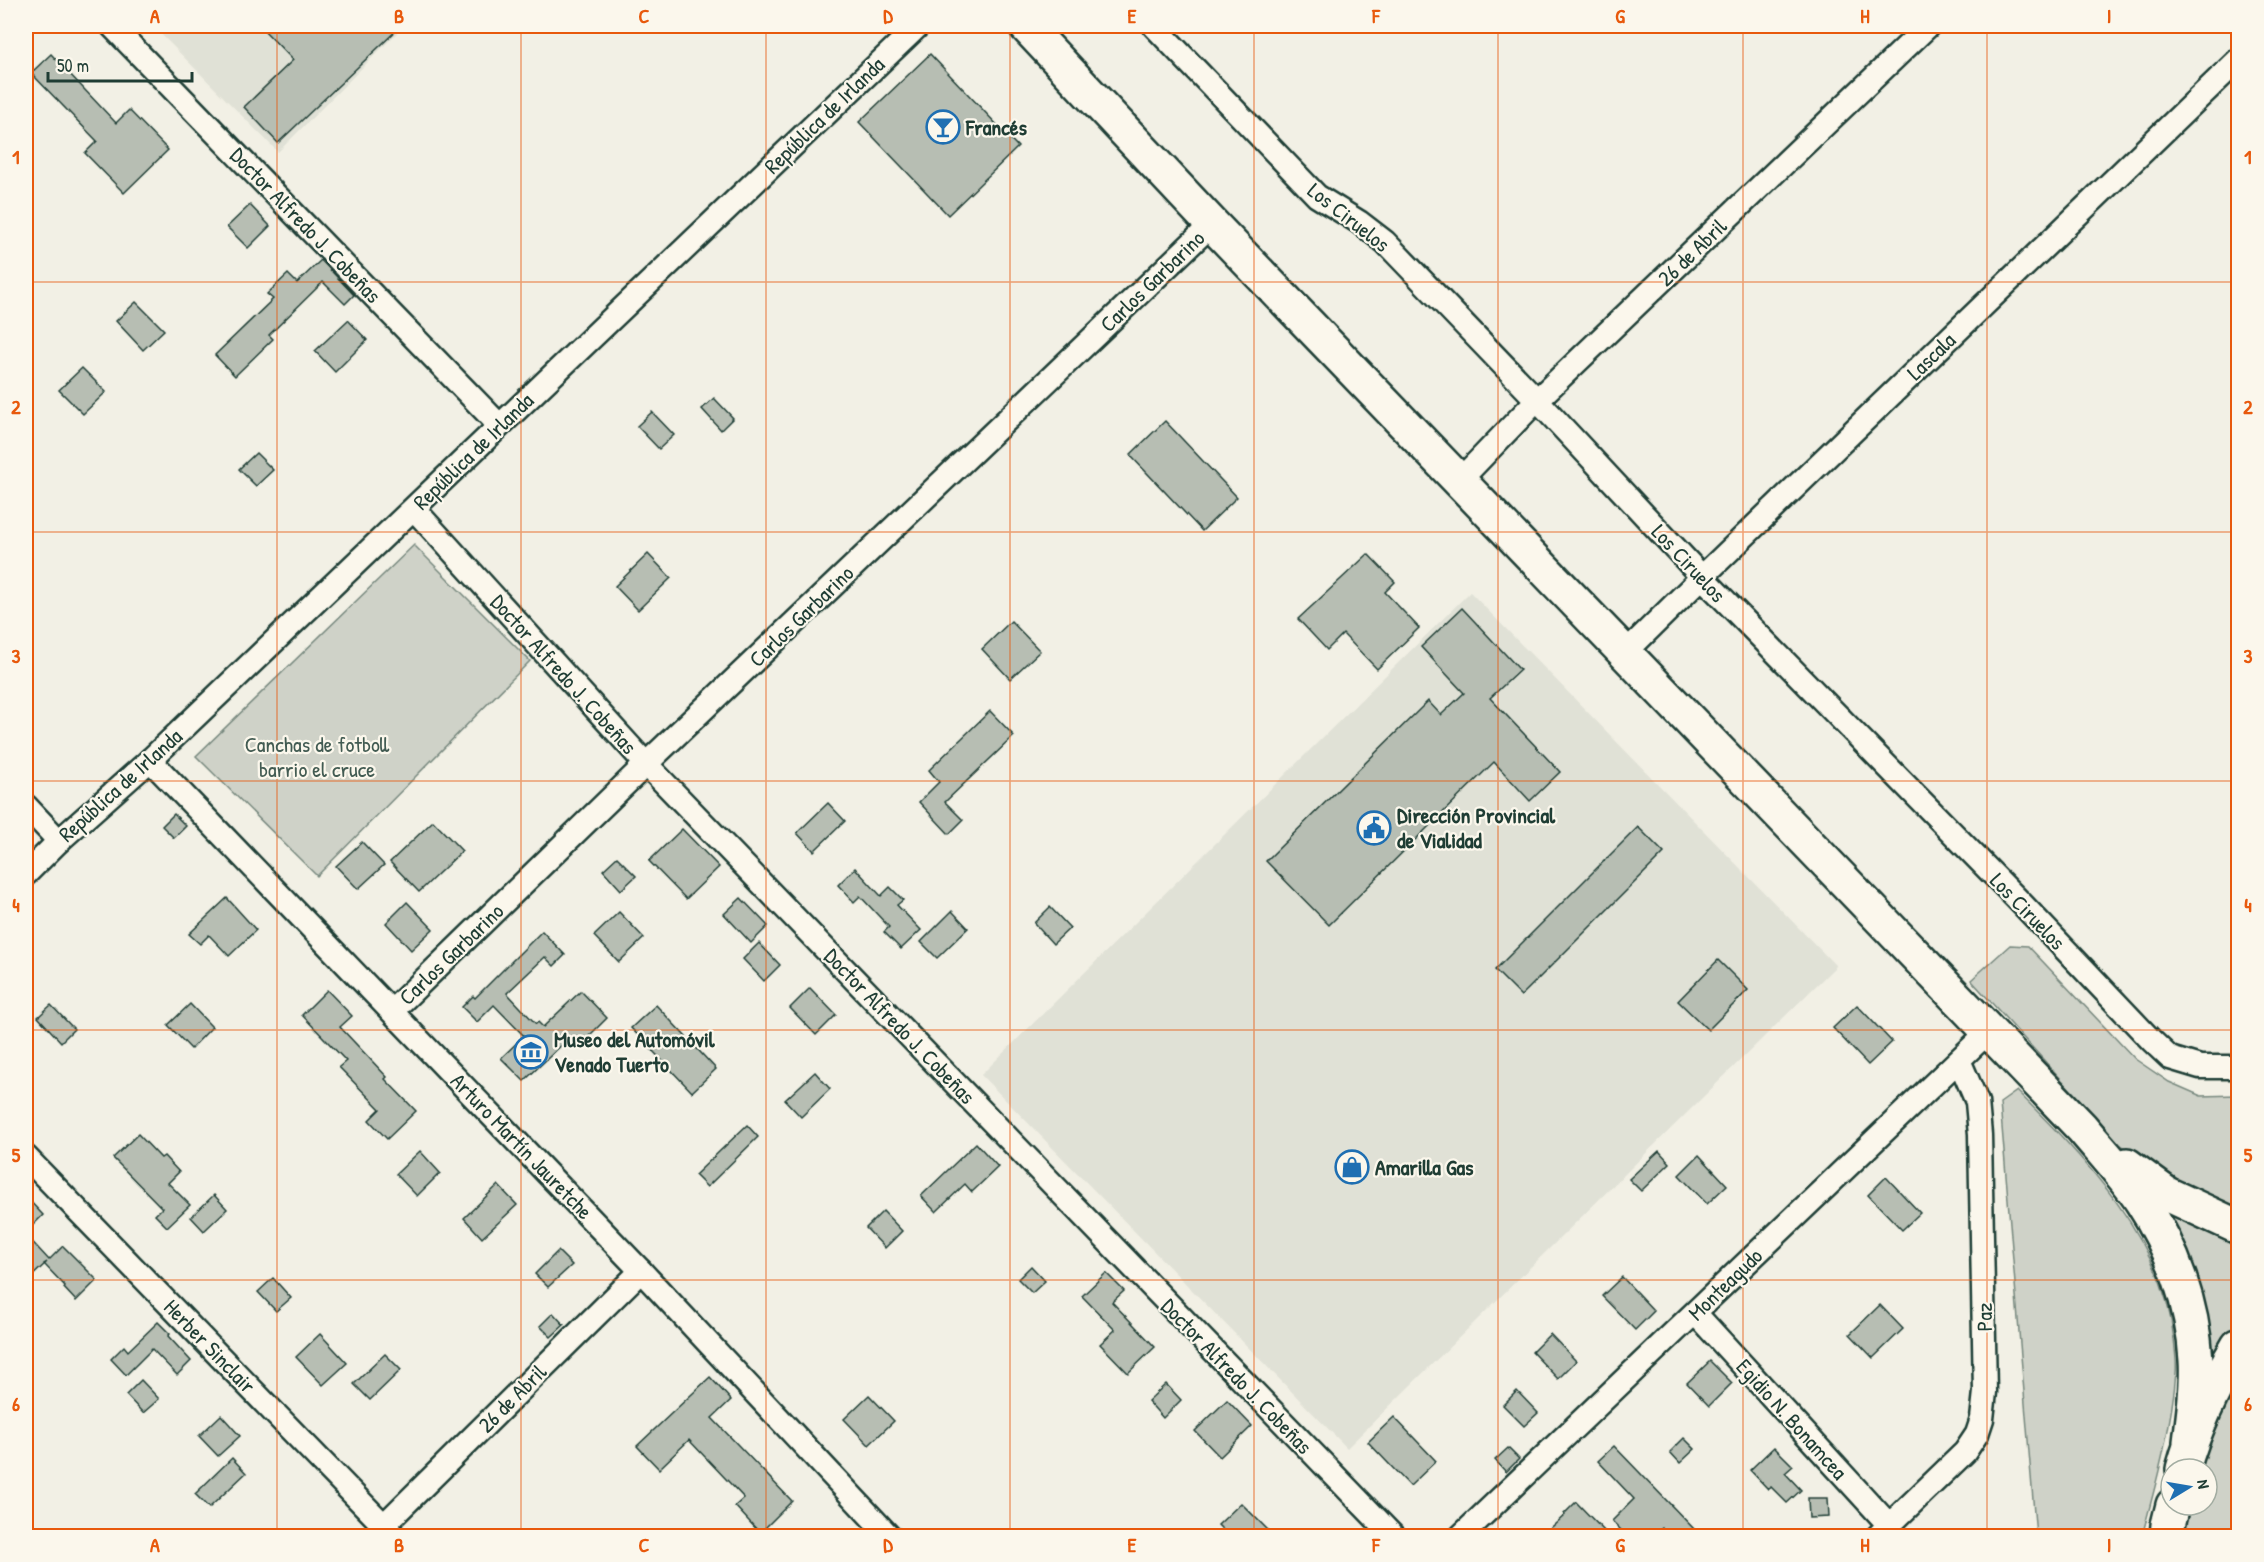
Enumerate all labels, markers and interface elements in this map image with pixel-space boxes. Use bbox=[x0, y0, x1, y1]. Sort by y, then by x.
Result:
text: A bbox=[150, 2, 160, 29]
text: B bbox=[394, 2, 404, 29]
text: C bbox=[639, 2, 650, 29]
text: D bbox=[883, 2, 893, 29]
text: E bbox=[1128, 2, 1137, 29]
text: F bbox=[1371, 2, 1381, 29]
text: G bbox=[1615, 2, 1625, 29]
text: H bbox=[1860, 2, 1870, 29]
text: I bbox=[2107, 2, 2111, 29]
scale bar bbox=[48, 45, 192, 83]
street label: República de Irlanda bbox=[757, 50, 891, 180]
text: 50 m bbox=[57, 53, 89, 78]
bar icon: Francés bbox=[925, 109, 961, 145]
place label: Francés bbox=[965, 112, 1028, 142]
street label: Doctor Alfredo J. Cobeñas bbox=[224, 141, 388, 309]
text: 1 bbox=[12, 143, 20, 170]
text: 1 bbox=[2244, 143, 2252, 170]
street label: Los Ciruelos bbox=[1302, 175, 1396, 259]
street label: 26 de Abril bbox=[1651, 211, 1733, 293]
street label: Carlos Garbarino bbox=[1093, 223, 1211, 339]
street label: Lascala bbox=[1900, 325, 1962, 387]
street label: República de Irlanda bbox=[406, 386, 540, 516]
text: 2 bbox=[11, 393, 21, 420]
text: 2 bbox=[2243, 393, 2253, 420]
street label: Los Ciruelos bbox=[1645, 517, 1733, 609]
street label: Carlos Garbarino bbox=[742, 558, 860, 674]
street label: Doctor Alfredo J. Cobeñas bbox=[484, 588, 644, 760]
text: 3 bbox=[12, 642, 21, 669]
text: 3 bbox=[2244, 642, 2253, 669]
street label: República de Irlanda bbox=[52, 721, 189, 849]
park label: Canchas de fotboll barrio el cruce bbox=[245, 729, 390, 784]
place label: Dirección Provincial de Vialidad bbox=[1397, 800, 1556, 855]
public building icon: Dirección Provincial de Vialidad bbox=[1356, 810, 1392, 846]
street label: Los Ciruelos bbox=[1984, 866, 2072, 956]
text: 4 bbox=[12, 891, 20, 918]
text: 4 bbox=[2244, 891, 2252, 918]
street label: Carlos Garbarino bbox=[392, 896, 510, 1012]
street label: Doctor Alfredo J. Cobeñas bbox=[818, 942, 982, 1110]
place label: Museo del Automóvil Venado Tuerto bbox=[554, 1024, 716, 1079]
museum icon: Museo del Automóvil Venado Tuerto bbox=[513, 1034, 549, 1070]
street label: Arturo Martín Jauretche bbox=[444, 1066, 600, 1226]
text: 5 bbox=[12, 1141, 21, 1168]
text: 5 bbox=[2244, 1141, 2253, 1168]
shop icon: Amarilla Gas bbox=[1334, 1149, 1370, 1185]
place label: Amarilla Gas bbox=[1375, 1152, 1474, 1182]
street label: Monteagudo bbox=[1681, 1241, 1769, 1327]
street label: Herber Sinclair bbox=[157, 1292, 263, 1400]
street label: Doctor Alfredo J. Cobeñas bbox=[1155, 1292, 1319, 1460]
street label: Paz bbox=[1969, 1302, 1999, 1332]
street label: Egidio N. Bonamcea bbox=[1730, 1352, 1855, 1486]
street label: 26 de Abril bbox=[471, 1357, 553, 1439]
text: 6 bbox=[12, 1390, 20, 1417]
text: 6 bbox=[2244, 1390, 2252, 1417]
north arrow bbox=[2159, 1457, 2219, 1517]
text: N bbox=[2192, 1478, 2215, 1491]
text: A bbox=[150, 1531, 160, 1558]
text: B bbox=[394, 1531, 404, 1558]
text: C bbox=[639, 1531, 650, 1558]
text: D bbox=[883, 1531, 893, 1558]
text: E bbox=[1128, 1531, 1137, 1558]
text: F bbox=[1371, 1531, 1381, 1558]
text: G bbox=[1615, 1531, 1625, 1558]
text: H bbox=[1860, 1531, 1870, 1558]
text: I bbox=[2107, 1531, 2111, 1558]

